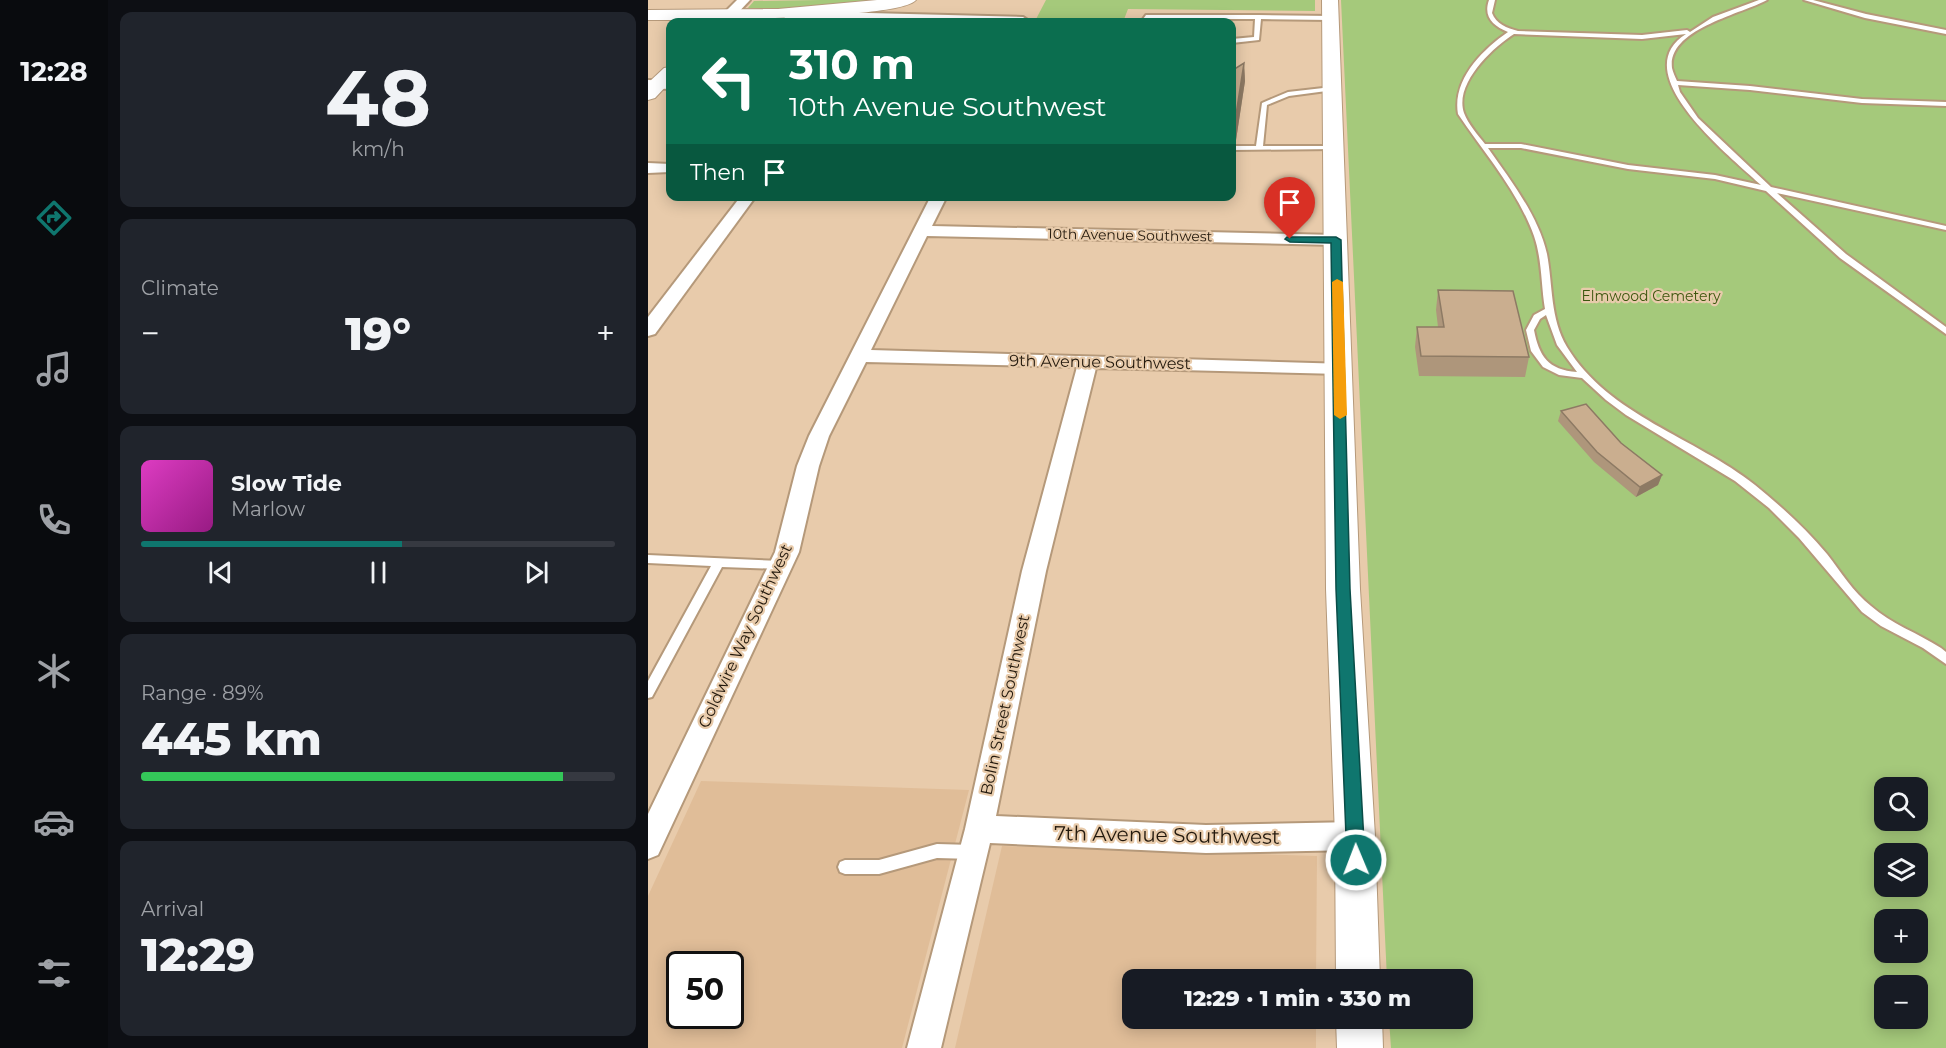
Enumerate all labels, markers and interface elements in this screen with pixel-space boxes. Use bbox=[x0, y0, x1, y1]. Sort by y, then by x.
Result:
text: 310 m bbox=[789, 38, 915, 90]
icon: left bbox=[690, 42, 768, 120]
text: 48 bbox=[325, 50, 431, 146]
text: 12:28 bbox=[20, 55, 88, 88]
text: 10th Avenue Southwest bbox=[789, 90, 1107, 123]
text: km/h bbox=[351, 137, 405, 161]
icon: arrive bbox=[758, 156, 791, 189]
text: Then bbox=[690, 159, 746, 186]
pin bbox=[1264, 177, 1315, 239]
icon: arrive bbox=[1273, 186, 1306, 219]
icon: directions bbox=[33, 197, 75, 239]
street label: 10th Avenue Southwest bbox=[1048, 225, 1213, 245]
text: Climate bbox=[141, 276, 219, 300]
park label: Elmwood Cemetery bbox=[1581, 287, 1721, 305]
text: 19° bbox=[345, 306, 411, 361]
text: − bbox=[141, 313, 160, 353]
text: + bbox=[596, 313, 615, 353]
icon: music bbox=[33, 348, 75, 390]
street label: 9th Avenue Southwest bbox=[1009, 351, 1191, 373]
text: Slow Tide bbox=[231, 470, 342, 497]
text: Marlow bbox=[231, 497, 305, 521]
icon: phone bbox=[33, 499, 75, 541]
street label: Goldwire Way Southwest bbox=[694, 541, 796, 731]
icon: previous bbox=[204, 556, 237, 589]
icon: pause bbox=[362, 556, 395, 589]
icon: next bbox=[520, 556, 553, 589]
street label: Bolin Street Southwest bbox=[977, 613, 1034, 797]
icon: climate bbox=[33, 650, 75, 692]
text: Range · 89% bbox=[141, 681, 264, 705]
text: 445 km bbox=[141, 711, 322, 766]
map controls bbox=[1874, 777, 1928, 1029]
button: search bbox=[1874, 777, 1928, 831]
icon: car bbox=[33, 801, 75, 843]
street label: 7th Avenue Southwest bbox=[1054, 821, 1280, 849]
position arrow bbox=[1324, 828, 1388, 892]
button: layers bbox=[1874, 843, 1928, 897]
text: Arrival bbox=[141, 897, 204, 921]
button: + bbox=[1874, 909, 1928, 963]
text: 12:29 bbox=[141, 927, 255, 982]
speed limit sign: 50 bbox=[666, 951, 744, 1029]
icon: filters bbox=[33, 952, 75, 994]
button: − bbox=[1874, 975, 1928, 1029]
text: 12:29 · 1 min · 330 m bbox=[1184, 985, 1411, 1012]

